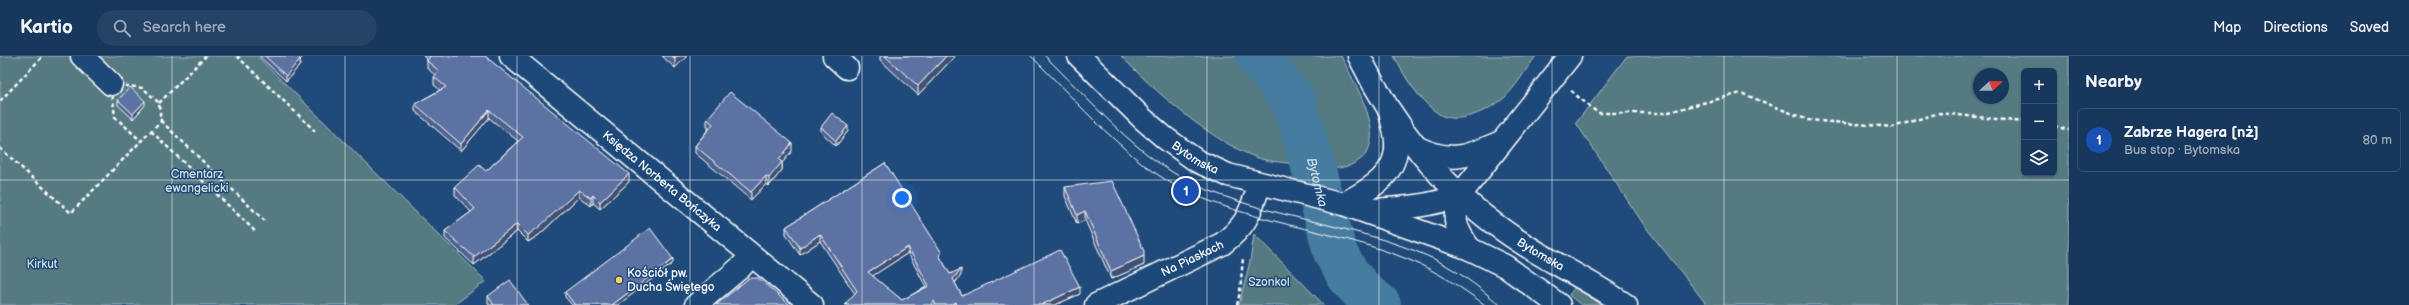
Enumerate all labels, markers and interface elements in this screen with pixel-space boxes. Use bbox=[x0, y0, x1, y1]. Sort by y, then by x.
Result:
search box bbox=[97, 10, 377, 46]
text: Kartio bbox=[20, 16, 73, 39]
icon: search bbox=[111, 17, 133, 39]
text: Search here bbox=[143, 18, 226, 37]
text: Map bbox=[2213, 19, 2241, 36]
text: Directions bbox=[2263, 19, 2328, 36]
text: Saved bbox=[2350, 19, 2389, 36]
north arrow bbox=[1973, 68, 2009, 104]
map controls bbox=[2021, 68, 2057, 176]
button: + bbox=[2021, 68, 2057, 104]
text: Nearby bbox=[2085, 72, 2142, 92]
button: − bbox=[2021, 104, 2057, 140]
text: Zabrze Hagera [nż] bbox=[2124, 123, 2259, 142]
street label: Księdza Norberta Bończyka bbox=[600, 127, 725, 235]
text: 1 bbox=[2096, 132, 2102, 148]
text: 80 m bbox=[2363, 132, 2392, 148]
street label: Bytomska bbox=[1169, 138, 1221, 177]
button: layers bbox=[2021, 140, 2057, 176]
text: Bus stop · Bytomska bbox=[2124, 142, 2240, 158]
water label: Bytomka bbox=[1303, 156, 1331, 209]
park label: Cmentarz ewangelicki bbox=[165, 167, 229, 196]
pin: 1 bbox=[1173, 176, 1199, 206]
your location bbox=[892, 188, 912, 208]
street label: Bytomska bbox=[1514, 234, 1567, 274]
street label: Na Piaskach bbox=[1159, 237, 1226, 280]
park label: Kirkut bbox=[26, 257, 58, 272]
place label: Kościół pw. Ducha Świętego bbox=[627, 266, 715, 295]
marker: Kościół pw. Ducha Świętego bbox=[614, 275, 624, 285]
park label: Szonkol bbox=[1248, 275, 1290, 290]

